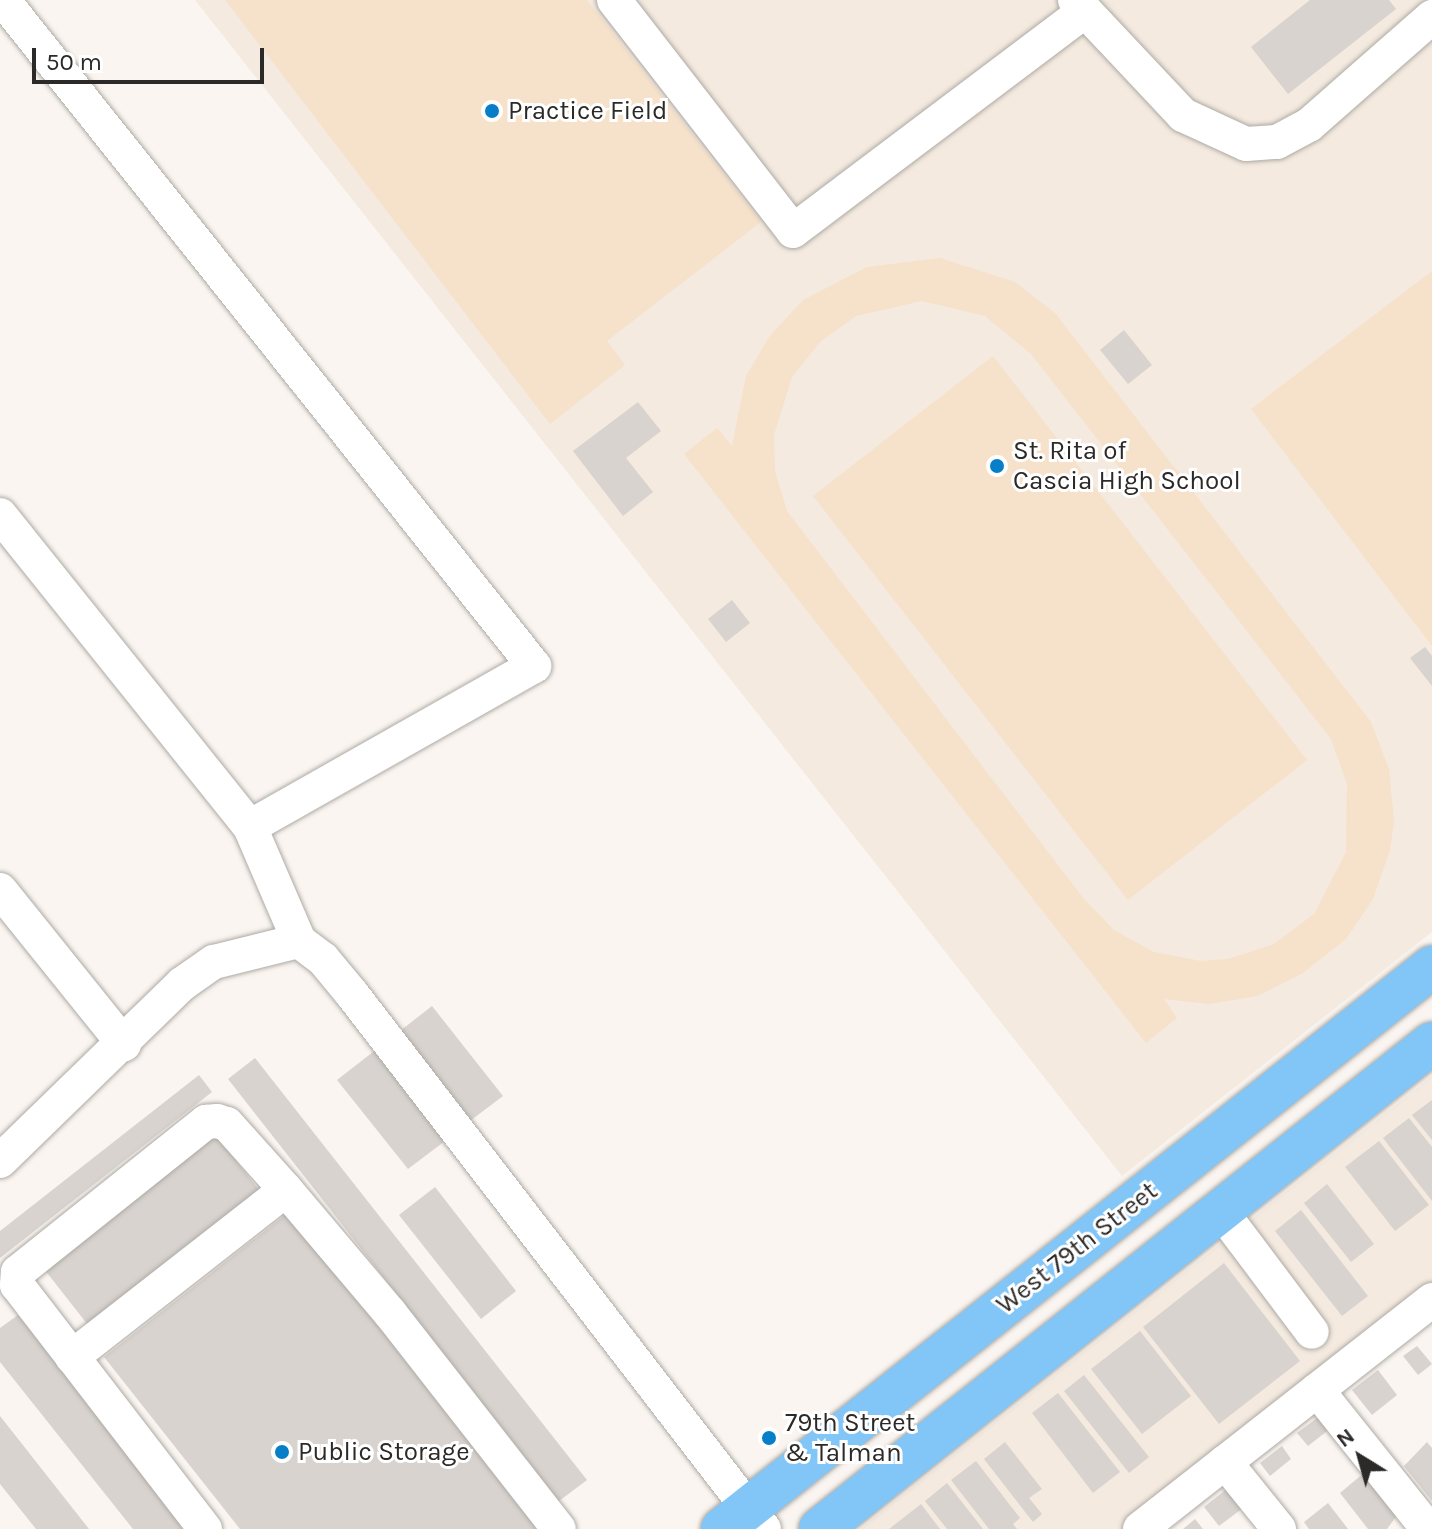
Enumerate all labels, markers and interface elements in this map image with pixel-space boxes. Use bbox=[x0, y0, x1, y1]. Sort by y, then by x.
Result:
scale bar bbox=[36, 32, 268, 82]
text: 50 m bbox=[46, 48, 102, 76]
place label: Practice Field bbox=[508, 95, 667, 127]
marker: Practice Field bbox=[483, 102, 501, 120]
place label: St. Rita of Cascia High School bbox=[1013, 435, 1241, 496]
marker: St. Rita of Cascia High School bbox=[988, 457, 1006, 475]
street label: West 79th Street bbox=[990, 1175, 1164, 1321]
place label: 79th Street & Talman bbox=[785, 1407, 915, 1468]
north arrow bbox=[1320, 1417, 1400, 1497]
text: N bbox=[1331, 1423, 1360, 1453]
marker: 79th Street & Talman bbox=[760, 1429, 778, 1447]
place label: Public Storage bbox=[298, 1436, 470, 1468]
marker: Public Storage bbox=[273, 1443, 291, 1461]

